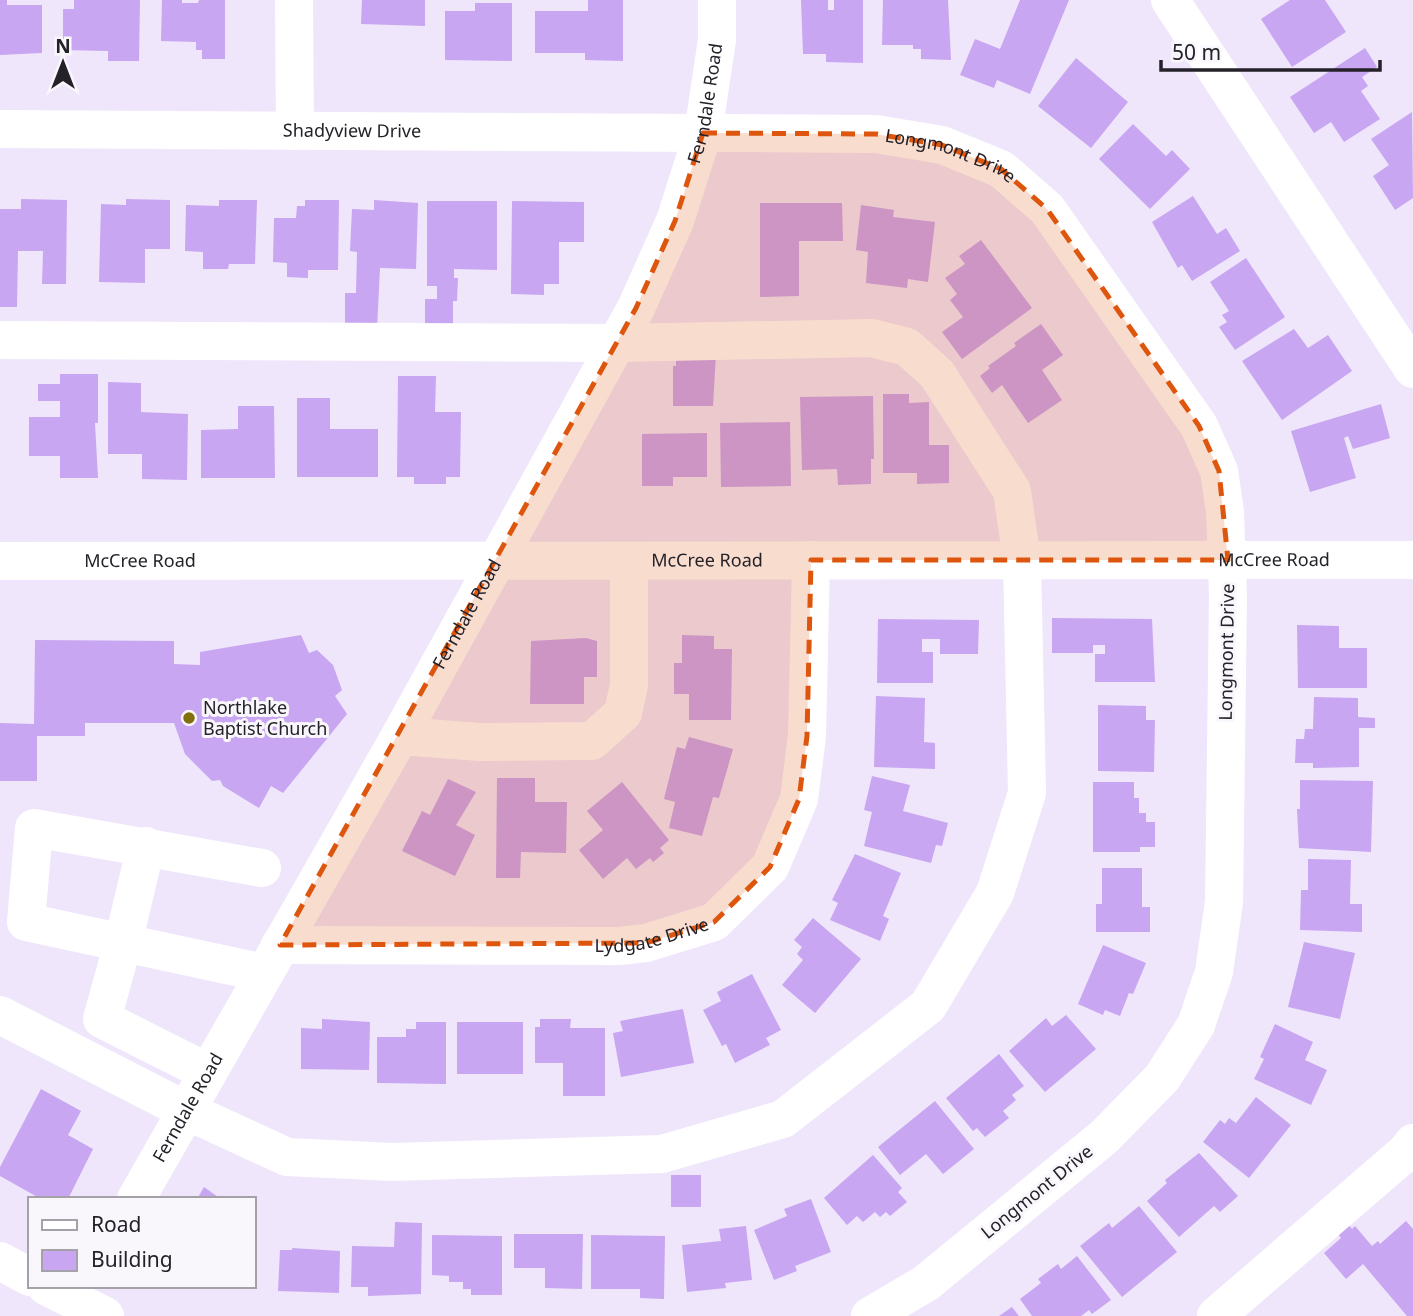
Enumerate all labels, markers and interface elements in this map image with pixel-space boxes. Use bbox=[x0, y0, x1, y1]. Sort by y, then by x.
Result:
north arrow bbox=[28, 28, 98, 98]
scale bar bbox=[1161, 28, 1380, 72]
text: N bbox=[55, 33, 71, 59]
text: 50 m bbox=[1172, 38, 1221, 66]
street label: Ferndale Road bbox=[681, 41, 727, 166]
street label: Shadyview Drive bbox=[283, 118, 421, 142]
street label: Longmont Drive bbox=[883, 123, 1022, 188]
street label: McCree Road bbox=[651, 547, 763, 572]
street label: McCree Road bbox=[1218, 547, 1330, 571]
street label: McCree Road bbox=[84, 548, 196, 572]
street label: Ferndale Road bbox=[426, 555, 506, 673]
street label: Longmont Drive bbox=[1213, 583, 1239, 721]
place label: Northlake Baptist Church bbox=[203, 695, 327, 740]
marker: Northlake Baptist Church bbox=[181, 710, 197, 726]
street label: Lydgate Drive bbox=[595, 911, 712, 957]
street label: Ferndale Road bbox=[146, 1048, 228, 1166]
street label: Longmont Drive bbox=[976, 1139, 1097, 1244]
legend bbox=[28, 1197, 256, 1288]
text: Road bbox=[91, 1210, 141, 1238]
text: Building bbox=[91, 1245, 173, 1273]

